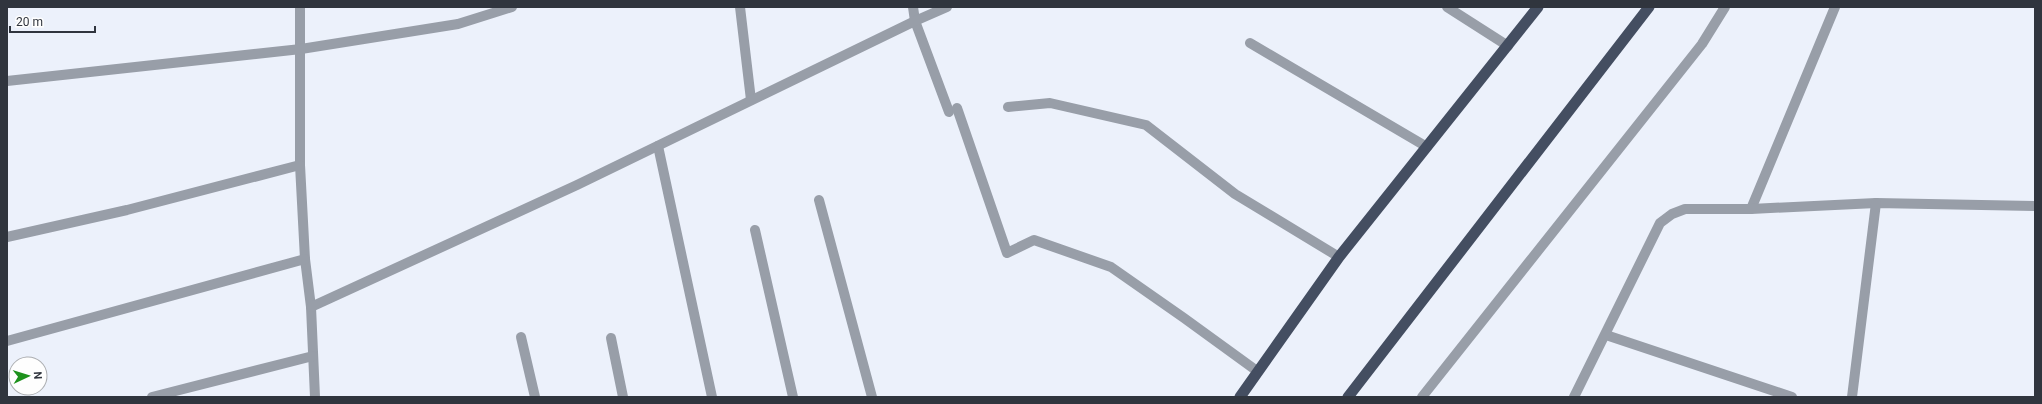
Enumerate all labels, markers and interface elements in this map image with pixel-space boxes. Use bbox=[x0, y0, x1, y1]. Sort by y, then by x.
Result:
scale bar bbox=[10, 8, 95, 34]
text: 20 m bbox=[16, 15, 43, 29]
north arrow bbox=[8, 356, 48, 396]
text: N bbox=[31, 371, 44, 380]

